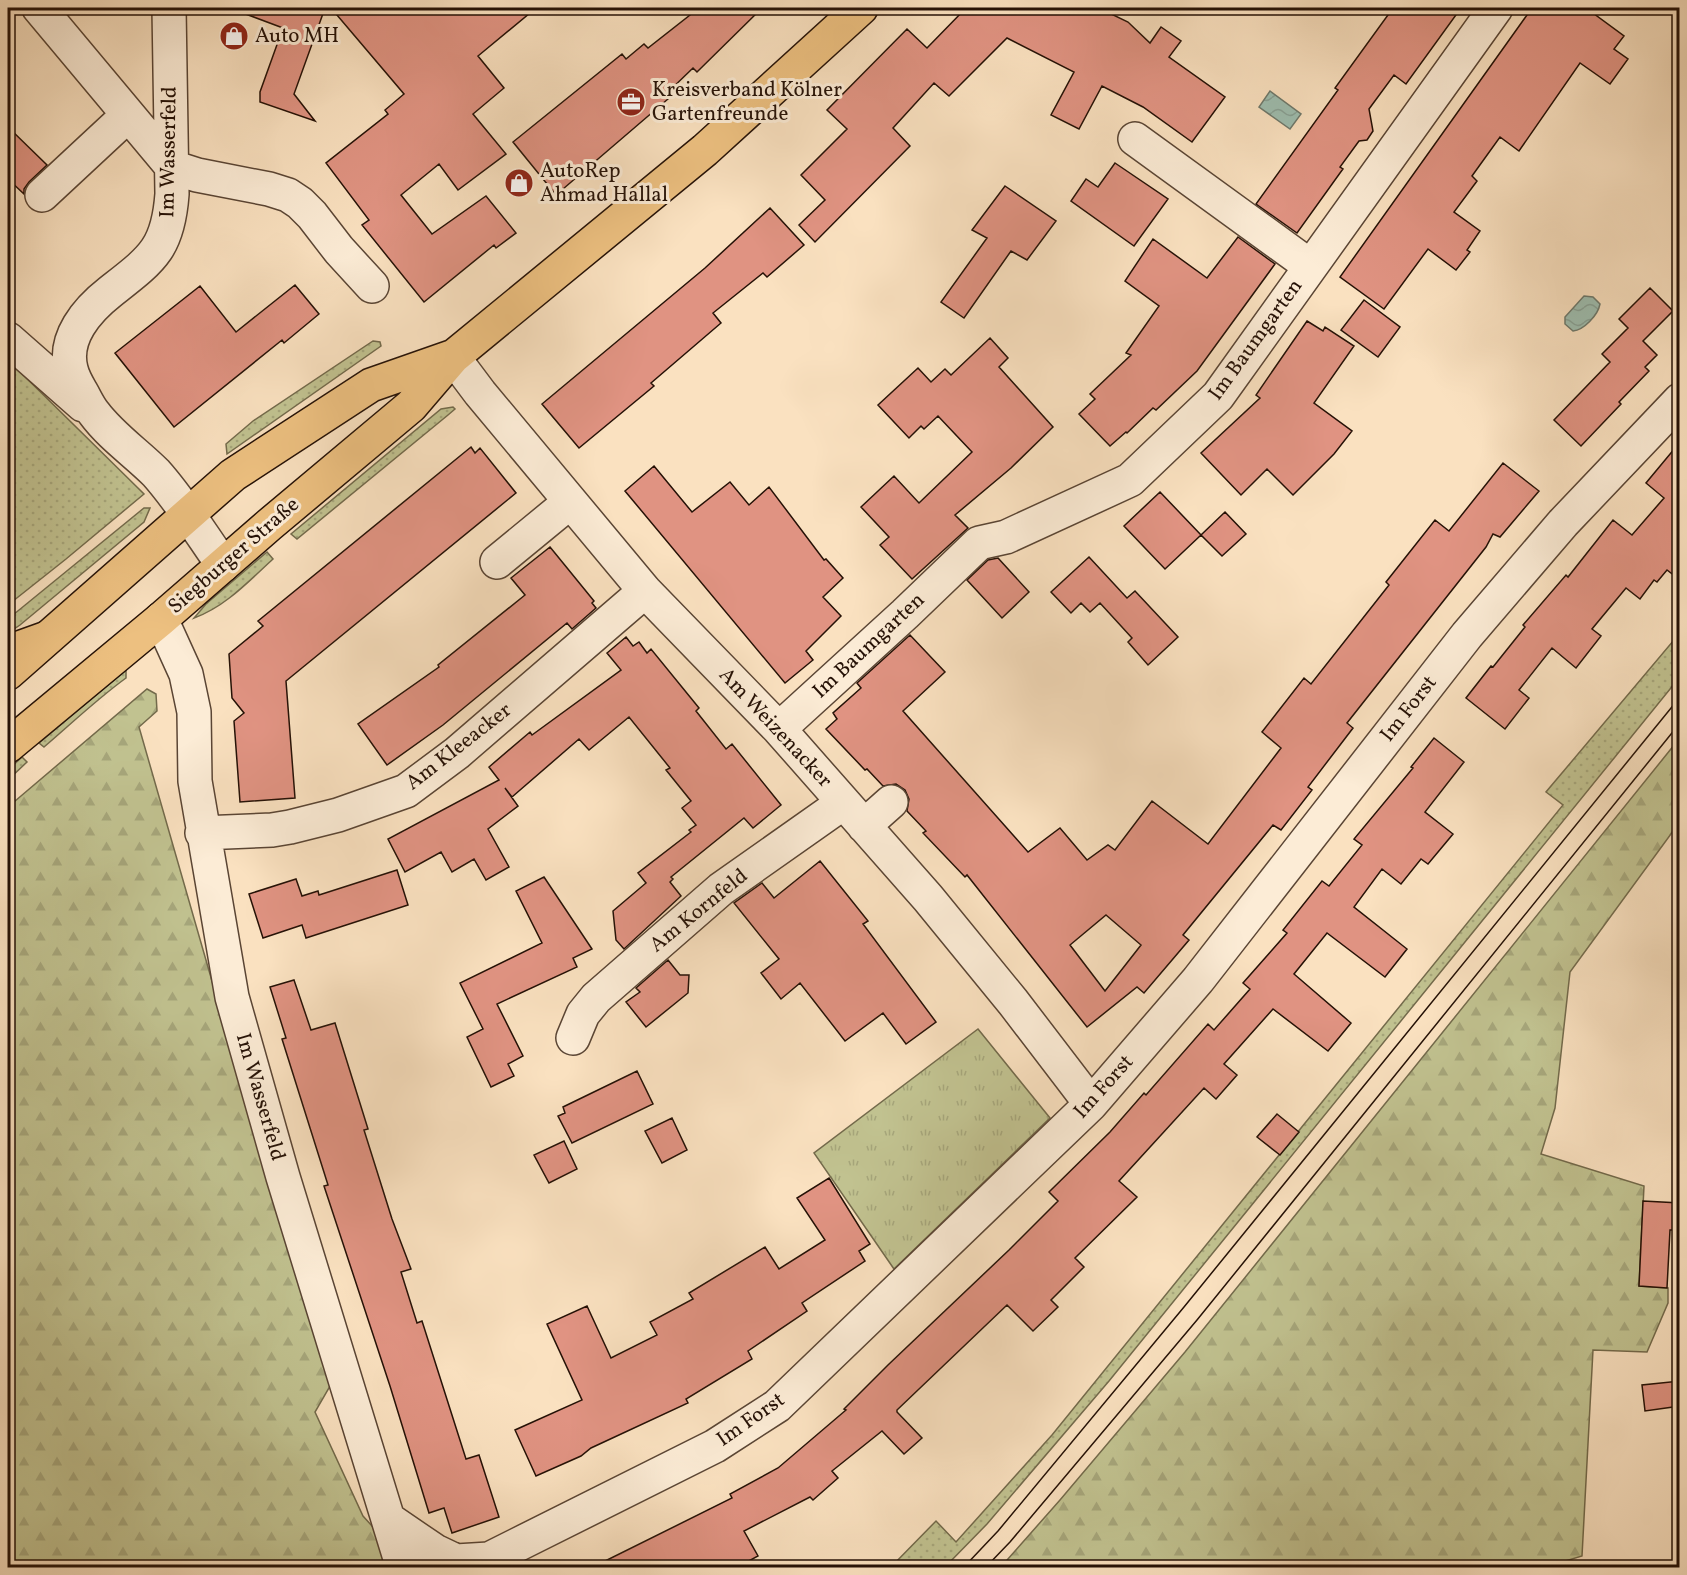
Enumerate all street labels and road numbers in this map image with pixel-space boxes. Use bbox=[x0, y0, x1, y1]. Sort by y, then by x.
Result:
street label: Im Wasserfeld bbox=[153, 86, 185, 218]
street label: Im Baumgarten bbox=[1202, 273, 1310, 407]
street label: Siegburger Straße bbox=[162, 491, 306, 621]
street label: Im Baumgarten bbox=[807, 586, 931, 706]
street label: Am Weizenacker bbox=[712, 661, 839, 795]
street label: Im Forst bbox=[1374, 670, 1444, 748]
street label: Am Kleeacker bbox=[400, 696, 518, 798]
street label: Am Kornfeld bbox=[644, 862, 754, 960]
street label: Im Wasserfeld bbox=[228, 1030, 292, 1164]
street label: Im Forst bbox=[1067, 1049, 1141, 1125]
street label: Im Forst bbox=[711, 1386, 791, 1454]

